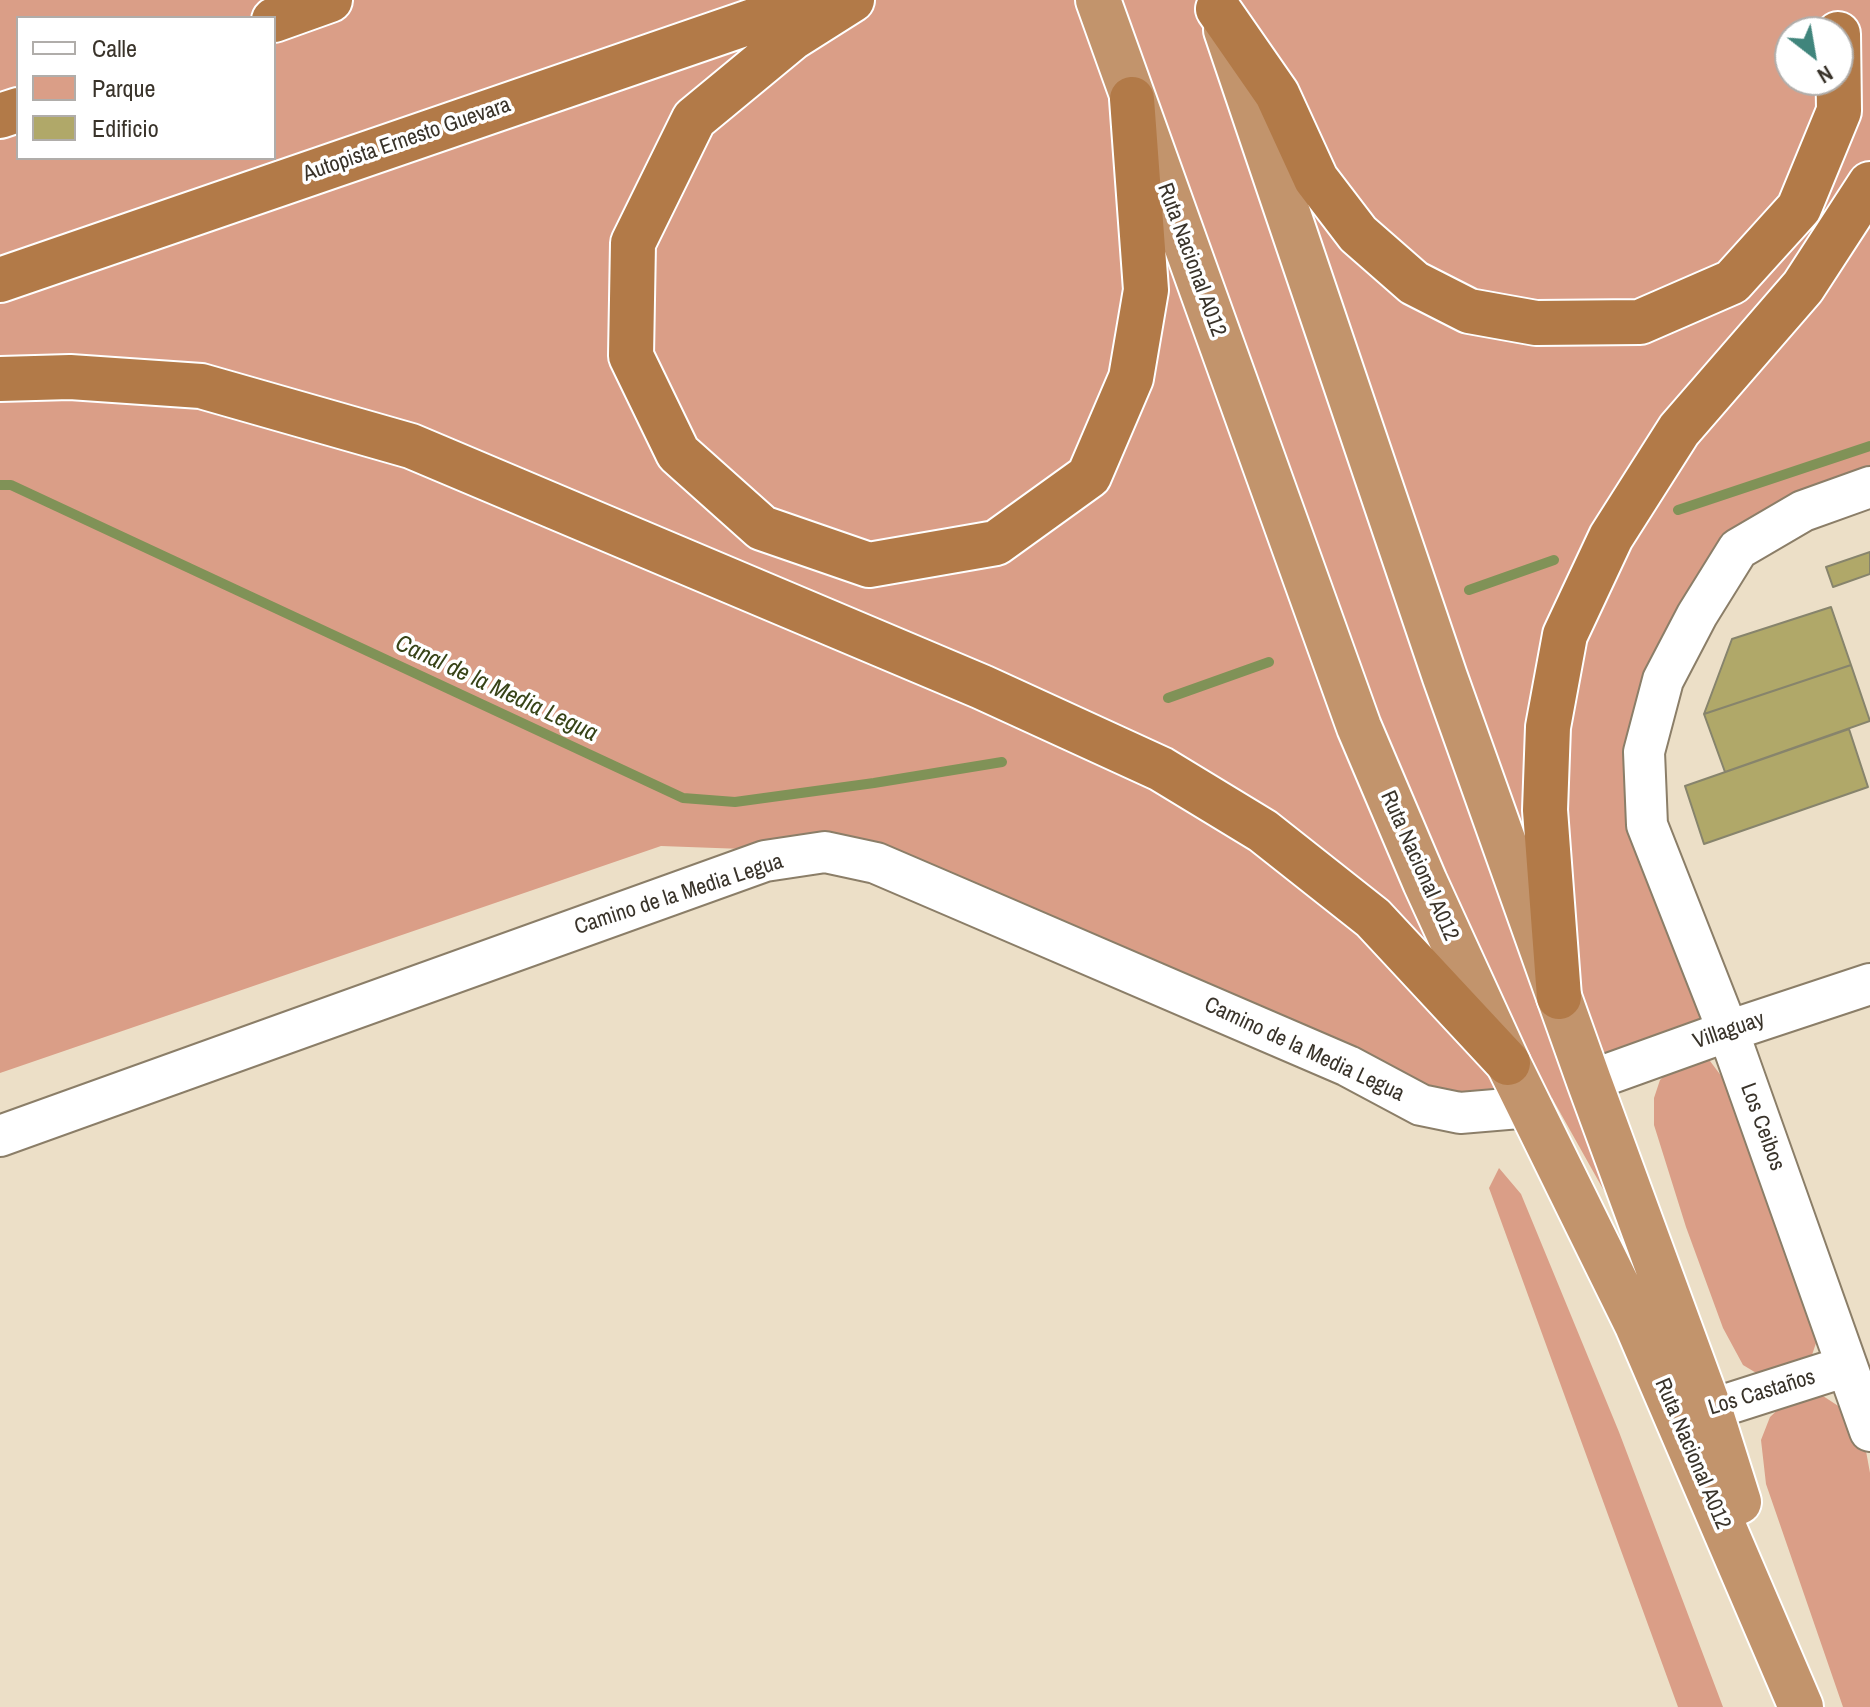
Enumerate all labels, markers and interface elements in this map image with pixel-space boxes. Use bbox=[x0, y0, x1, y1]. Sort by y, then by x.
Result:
legend bbox=[16, 16, 276, 160]
north arrow bbox=[1774, 16, 1854, 96]
text: Calle bbox=[92, 32, 137, 64]
text: N bbox=[1812, 59, 1839, 91]
text: Parque bbox=[92, 72, 155, 104]
street label: Autopista Ernesto Guevara bbox=[300, 92, 514, 188]
text: Edificio bbox=[92, 112, 159, 144]
street label: Ruta Nacional A012 bbox=[1151, 180, 1231, 340]
water label: Canal de la Media Legua bbox=[390, 629, 602, 749]
street label: Ruta Nacional A012 bbox=[1374, 787, 1464, 945]
street label: Camino de la Media Legua bbox=[571, 849, 787, 941]
street label: Camino de la Media Legua bbox=[1200, 992, 1408, 1108]
street label: Villaguay bbox=[1690, 1006, 1768, 1056]
street label: Los Ceibos bbox=[1734, 1080, 1790, 1174]
street label: Los Castaños bbox=[1705, 1364, 1819, 1422]
street label: Ruta Nacional A012 bbox=[1648, 1375, 1736, 1533]

